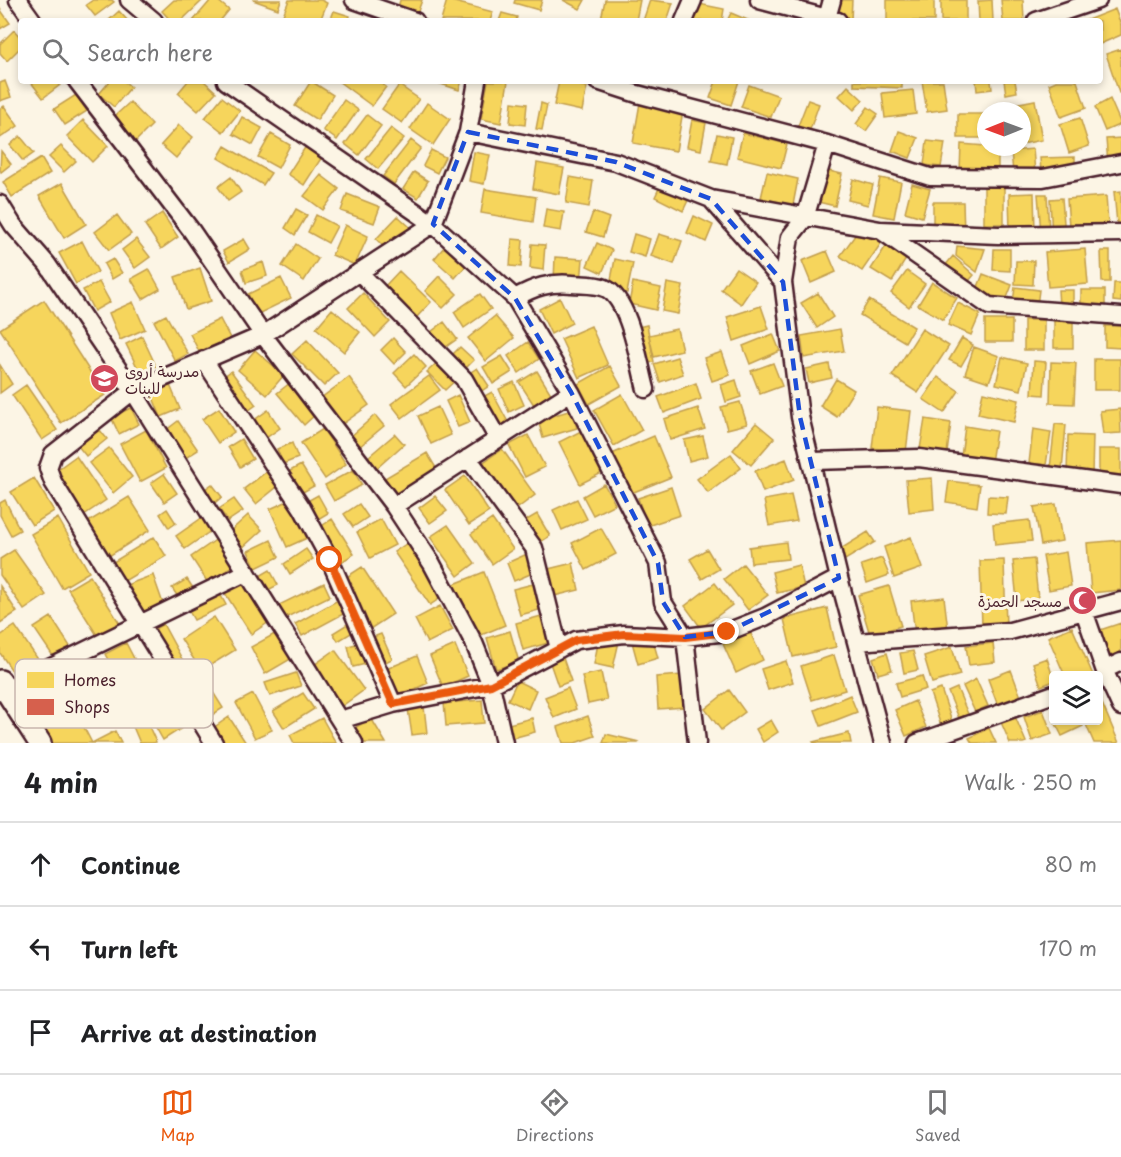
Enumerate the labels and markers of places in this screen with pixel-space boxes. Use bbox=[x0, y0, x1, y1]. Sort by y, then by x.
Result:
place label: مدرسة أروى للبنات bbox=[125, 359, 199, 399]
school or university icon: مدرسة أروى للبنات bbox=[88, 363, 120, 395]
mosque icon: مسجد الحمزة bbox=[1067, 584, 1099, 616]
place label: مسجد الحمزة bbox=[978, 589, 1062, 612]

